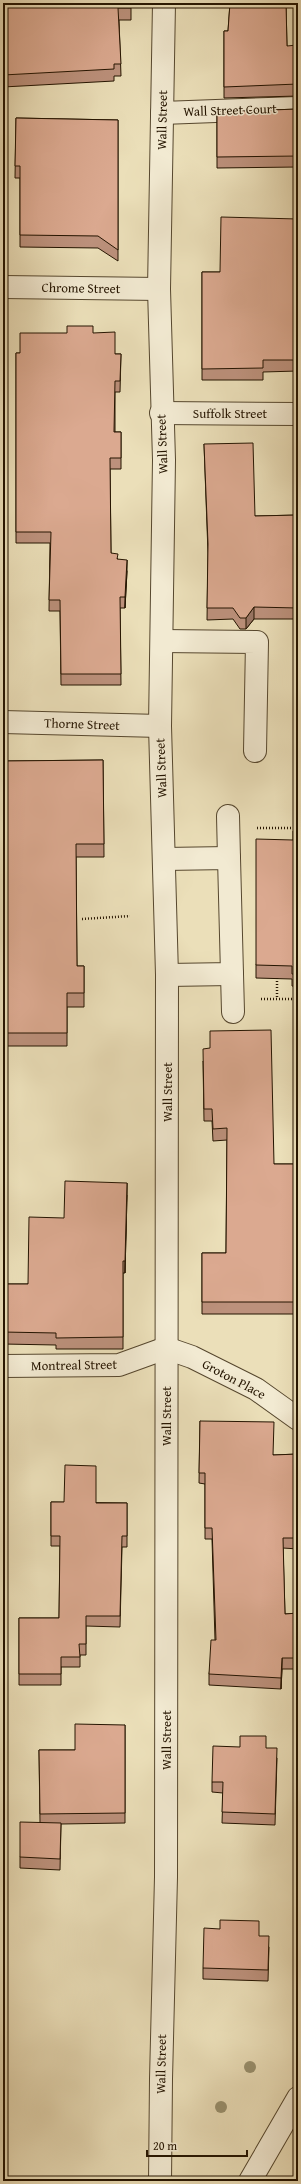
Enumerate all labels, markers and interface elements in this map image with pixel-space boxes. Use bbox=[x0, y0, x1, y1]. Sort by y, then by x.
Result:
street label: Wall Street bbox=[152, 90, 172, 150]
street label: Wall Street Court bbox=[183, 99, 277, 121]
street label: Chrome Street bbox=[42, 278, 121, 298]
street label: Suffolk Street bbox=[193, 404, 268, 423]
street label: Wall Street bbox=[151, 413, 173, 474]
street label: Thorne Street bbox=[44, 713, 121, 735]
street label: Wall Street bbox=[150, 737, 172, 798]
street label: Wall Street bbox=[158, 1062, 177, 1122]
street label: Groton Place bbox=[199, 1354, 269, 1404]
street label: Montreal Street bbox=[31, 1355, 118, 1375]
street label: Wall Street bbox=[157, 1386, 176, 1446]
street label: Wall Street bbox=[157, 1710, 176, 1770]
street label: Wall Street bbox=[151, 2034, 171, 2094]
scale bar bbox=[147, 2132, 247, 2158]
text: 20 m bbox=[153, 2137, 177, 2154]

